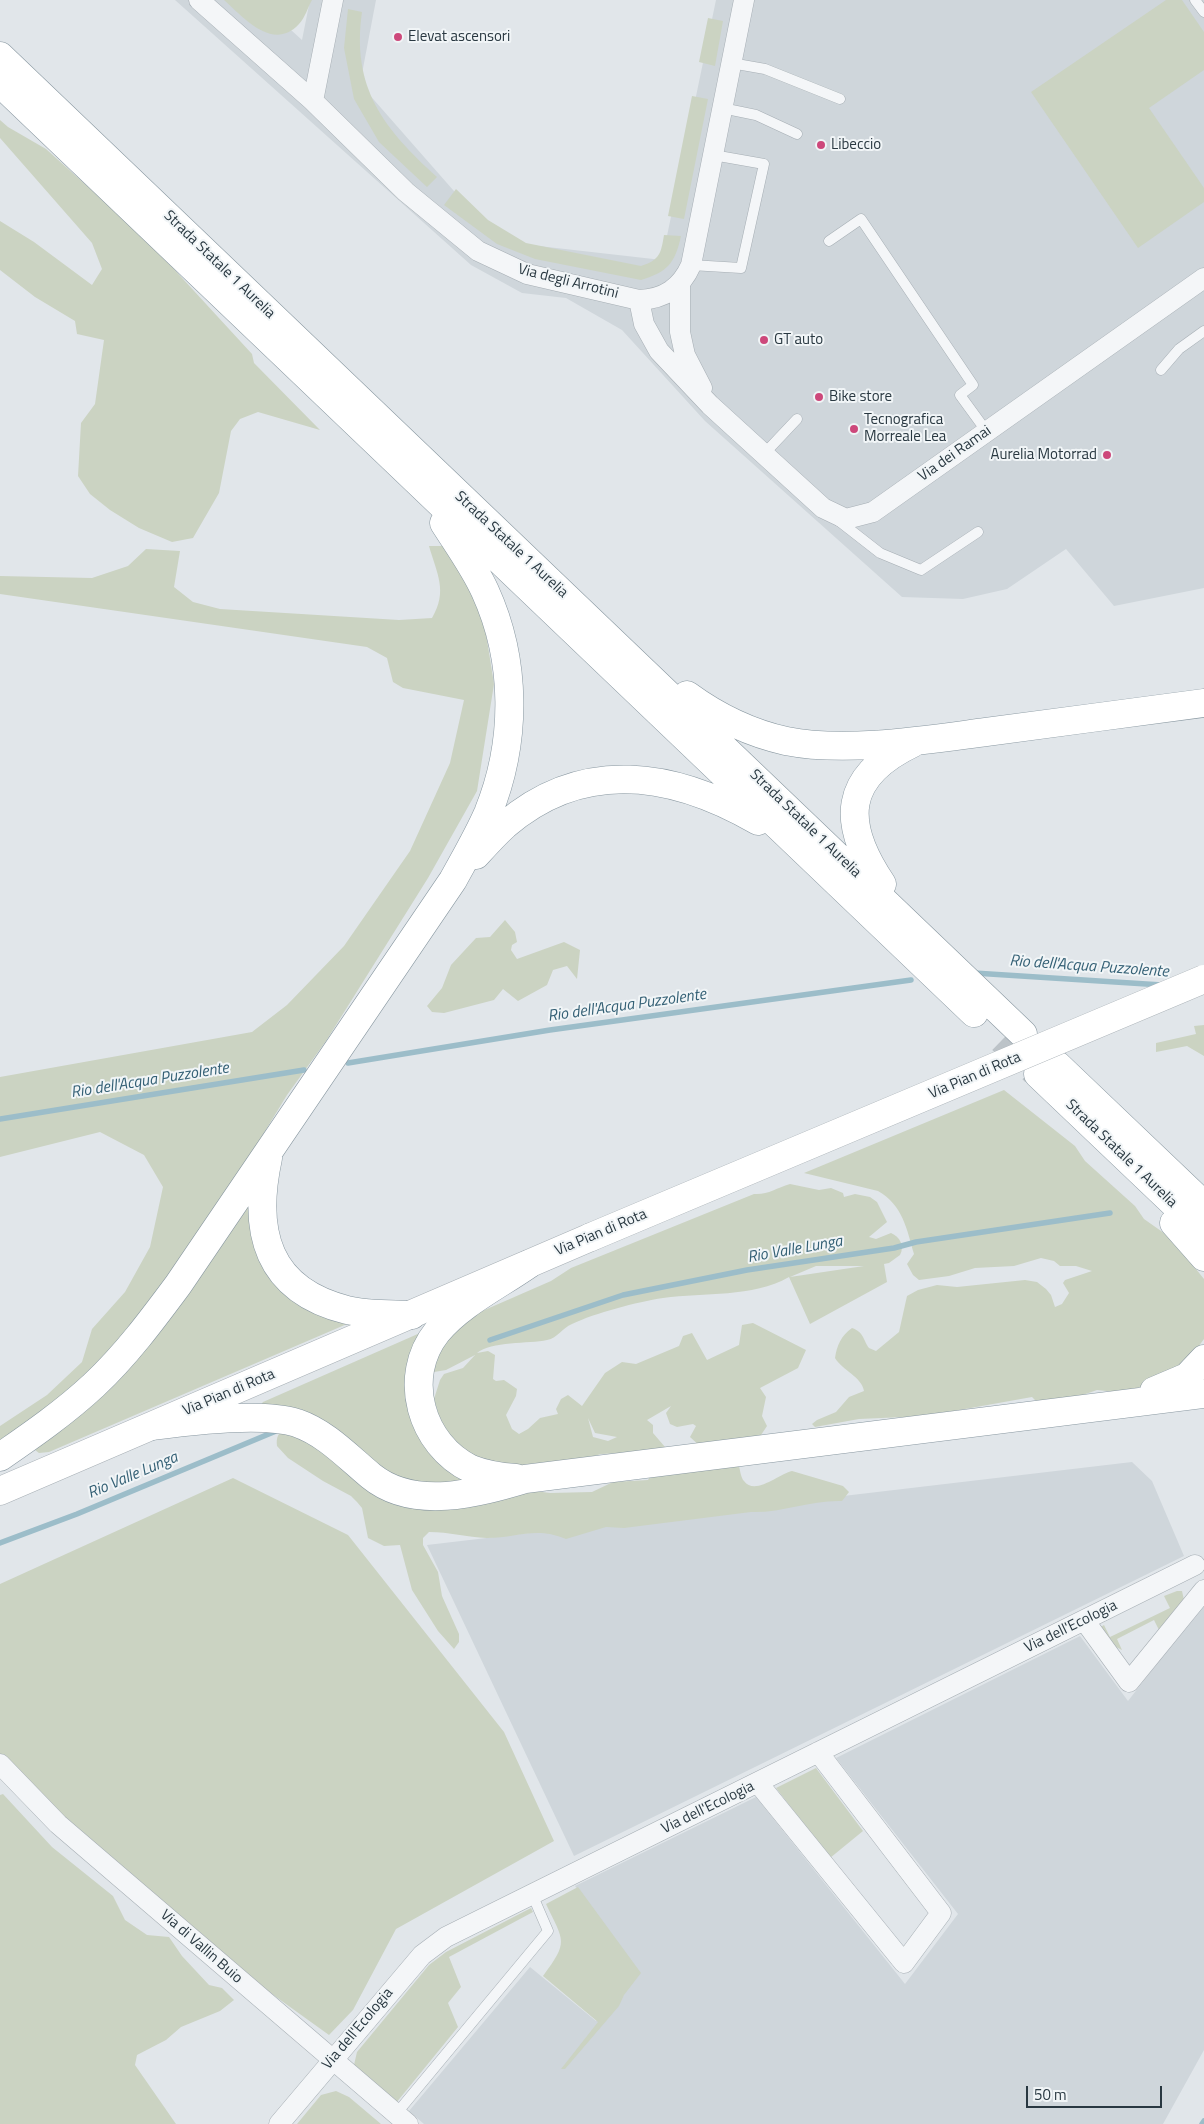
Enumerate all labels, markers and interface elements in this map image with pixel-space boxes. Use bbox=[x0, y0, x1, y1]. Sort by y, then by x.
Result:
place label: Elevat ascensori bbox=[408, 28, 510, 46]
marker: Elevat ascensori bbox=[392, 31, 404, 43]
place label: Libeccio bbox=[831, 136, 881, 154]
marker: Libeccio bbox=[815, 139, 827, 151]
street label: Strada Statale 1 Aurelia bbox=[159, 207, 279, 323]
street label: Via degli Arrotini bbox=[516, 261, 620, 303]
place label: GT auto bbox=[774, 331, 823, 349]
marker: GT auto bbox=[758, 334, 770, 346]
place label: Bike store bbox=[829, 388, 892, 406]
marker: Bike store bbox=[813, 391, 825, 403]
place label: Tecnografica Morreale Lea bbox=[864, 411, 946, 446]
street label: Via dei Ramai bbox=[915, 422, 995, 486]
marker: Tecnografica Morreale Lea bbox=[848, 423, 860, 435]
place label: Aurelia Motorrad bbox=[991, 446, 1097, 464]
marker: Aurelia Motorrad bbox=[1101, 449, 1113, 461]
street label: Strada Statale 1 Aurelia bbox=[451, 488, 571, 602]
street label: Strada Statale 1 Aurelia bbox=[745, 766, 865, 882]
water label: Rio dell'Acqua Puzzolente bbox=[1009, 952, 1169, 982]
water label: Rio dell'Acqua Puzzolente bbox=[547, 985, 707, 1027]
street label: Via Pian di Rota bbox=[926, 1049, 1024, 1103]
water label: Rio dell'Acqua Puzzolente bbox=[70, 1059, 230, 1103]
street label: Strada Statale 1 Aurelia bbox=[1061, 1096, 1181, 1212]
street label: Via Pian di Rota bbox=[552, 1206, 650, 1260]
water label: Rio Valle Lunga bbox=[746, 1232, 844, 1268]
street label: Via Pian di Rota bbox=[180, 1366, 278, 1420]
water label: Rio Valle Lunga bbox=[85, 1448, 181, 1504]
street label: Via dell'Ecologia bbox=[1022, 1597, 1120, 1657]
street label: Via dell'Ecologia bbox=[659, 1778, 757, 1838]
street label: Via di Vallin Buio bbox=[156, 1906, 246, 1988]
street label: Via dell'Ecologia bbox=[319, 1985, 397, 2073]
scale bar bbox=[1029, 2076, 1165, 2108]
text: 50 m bbox=[1034, 2083, 1067, 2106]

